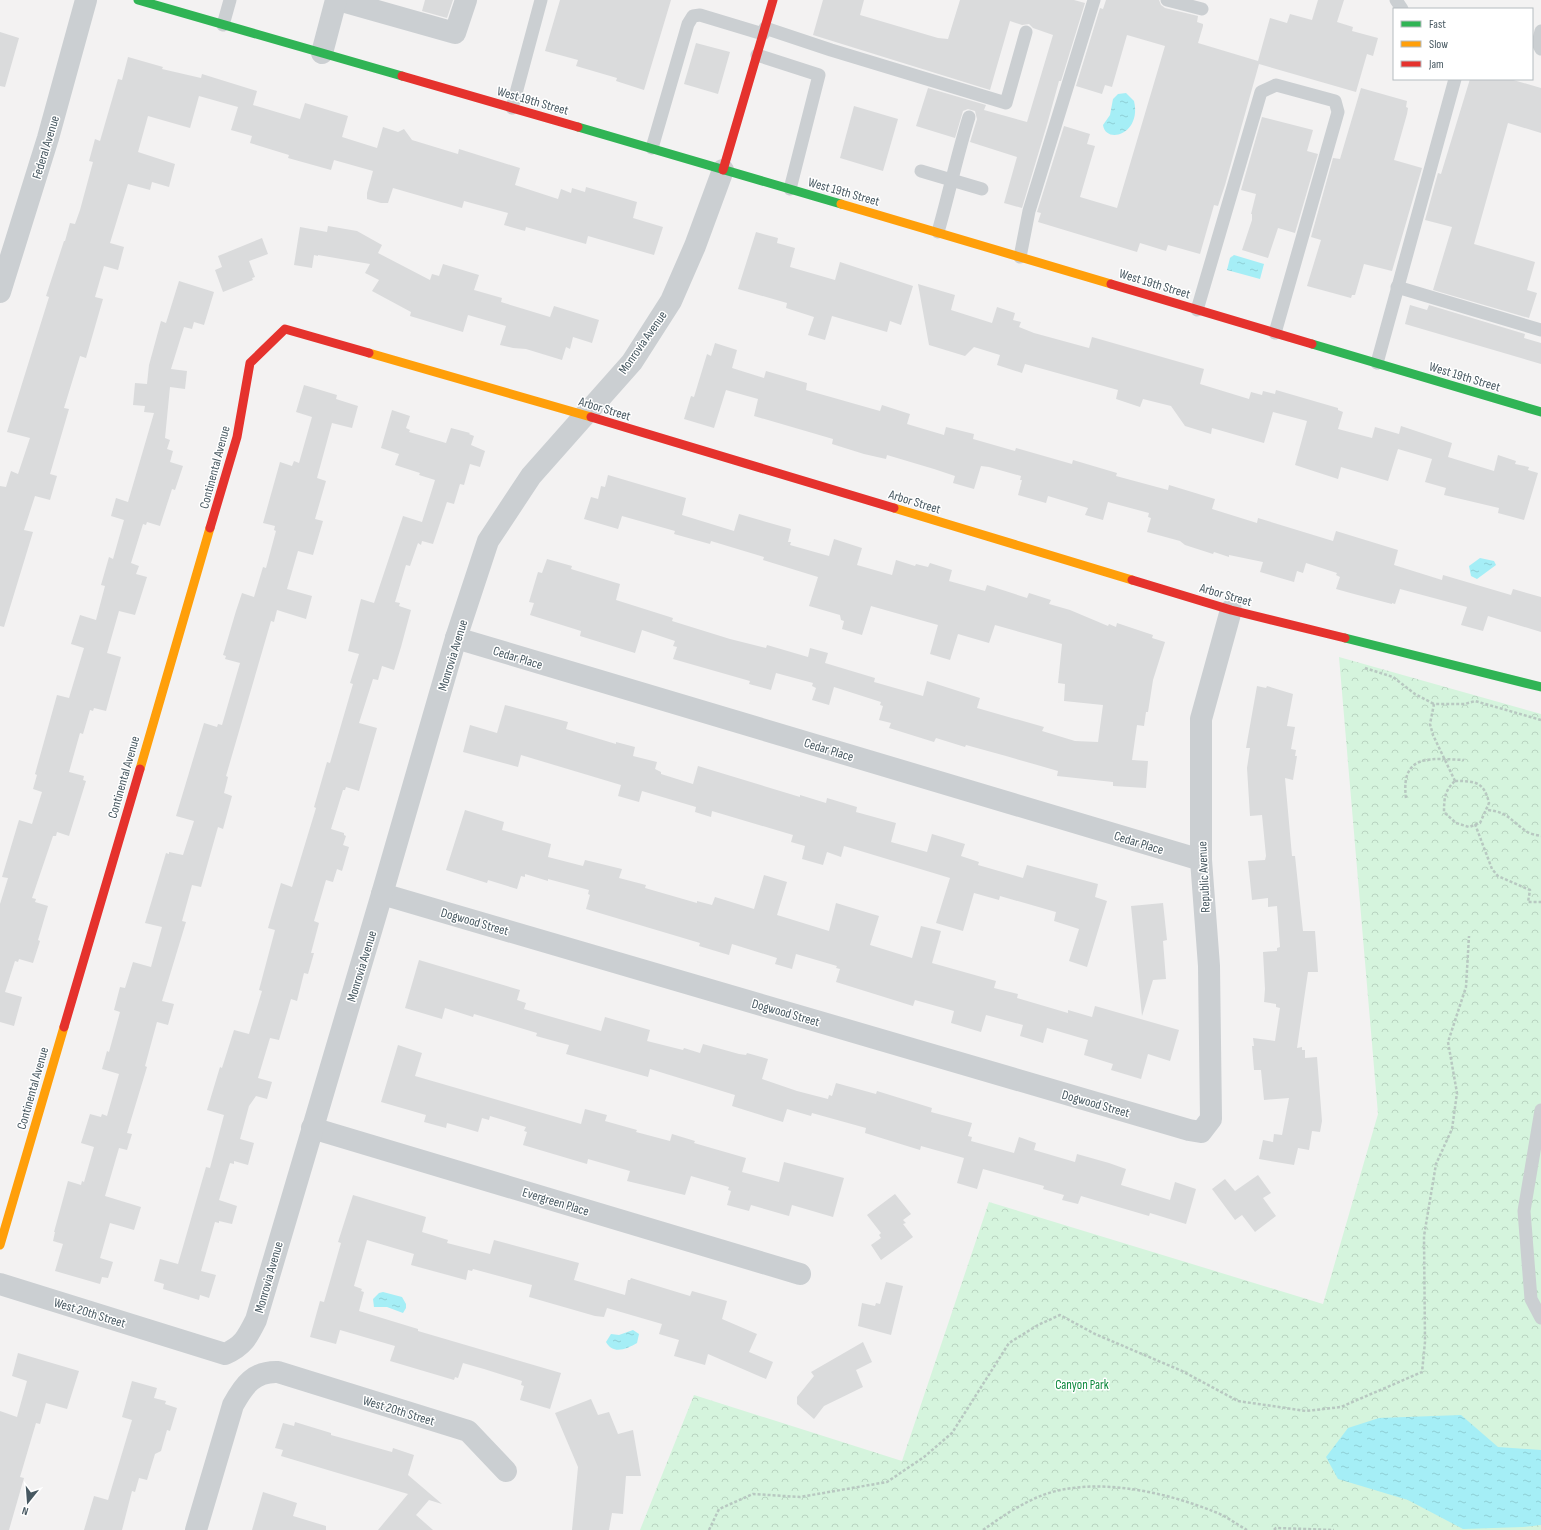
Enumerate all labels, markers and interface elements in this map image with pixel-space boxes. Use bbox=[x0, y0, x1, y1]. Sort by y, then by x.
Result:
legend bbox=[1393, 8, 1533, 80]
text: Fast bbox=[1429, 17, 1446, 32]
text: Slow bbox=[1429, 37, 1448, 52]
text: Jam bbox=[1428, 57, 1444, 72]
street label: West 19th Street bbox=[495, 83, 570, 119]
street label: Federal Avenue bbox=[29, 114, 63, 181]
street label: West 19th Street bbox=[806, 174, 881, 210]
street label: West 19th Street bbox=[1117, 266, 1192, 302]
street label: Monrovia Avenue bbox=[615, 308, 671, 377]
street label: West 19th Street bbox=[1427, 359, 1502, 395]
street label: Arbor Street bbox=[576, 393, 633, 424]
street label: Continental Avenue bbox=[196, 424, 234, 511]
street label: Arbor Street bbox=[886, 486, 943, 517]
street label: Arbor Street bbox=[1197, 580, 1254, 610]
street label: Monrovia Avenue bbox=[435, 618, 471, 693]
street label: Cedar Place bbox=[491, 643, 544, 673]
street label: Continental Avenue bbox=[105, 734, 143, 820]
street label: Cedar Place bbox=[802, 735, 855, 765]
street label: Cedar Place bbox=[1112, 828, 1165, 858]
street label: Republic Avenue bbox=[1194, 841, 1214, 913]
street label: Dogwood Street bbox=[439, 905, 510, 939]
street label: Monrovia Avenue bbox=[344, 929, 380, 1004]
street label: Dogwood Street bbox=[750, 996, 821, 1030]
street label: Continental Avenue bbox=[14, 1045, 52, 1131]
street label: Dogwood Street bbox=[1060, 1087, 1131, 1121]
street label: Evergreen Place bbox=[520, 1184, 591, 1220]
street label: Monrovia Avenue bbox=[251, 1240, 287, 1315]
street label: West 20th Street bbox=[52, 1294, 128, 1331]
park label: Canyon Park bbox=[1055, 1377, 1109, 1393]
street label: West 20th Street bbox=[361, 1392, 437, 1429]
north arrow bbox=[8, 1482, 48, 1522]
text: N bbox=[20, 1504, 30, 1518]

